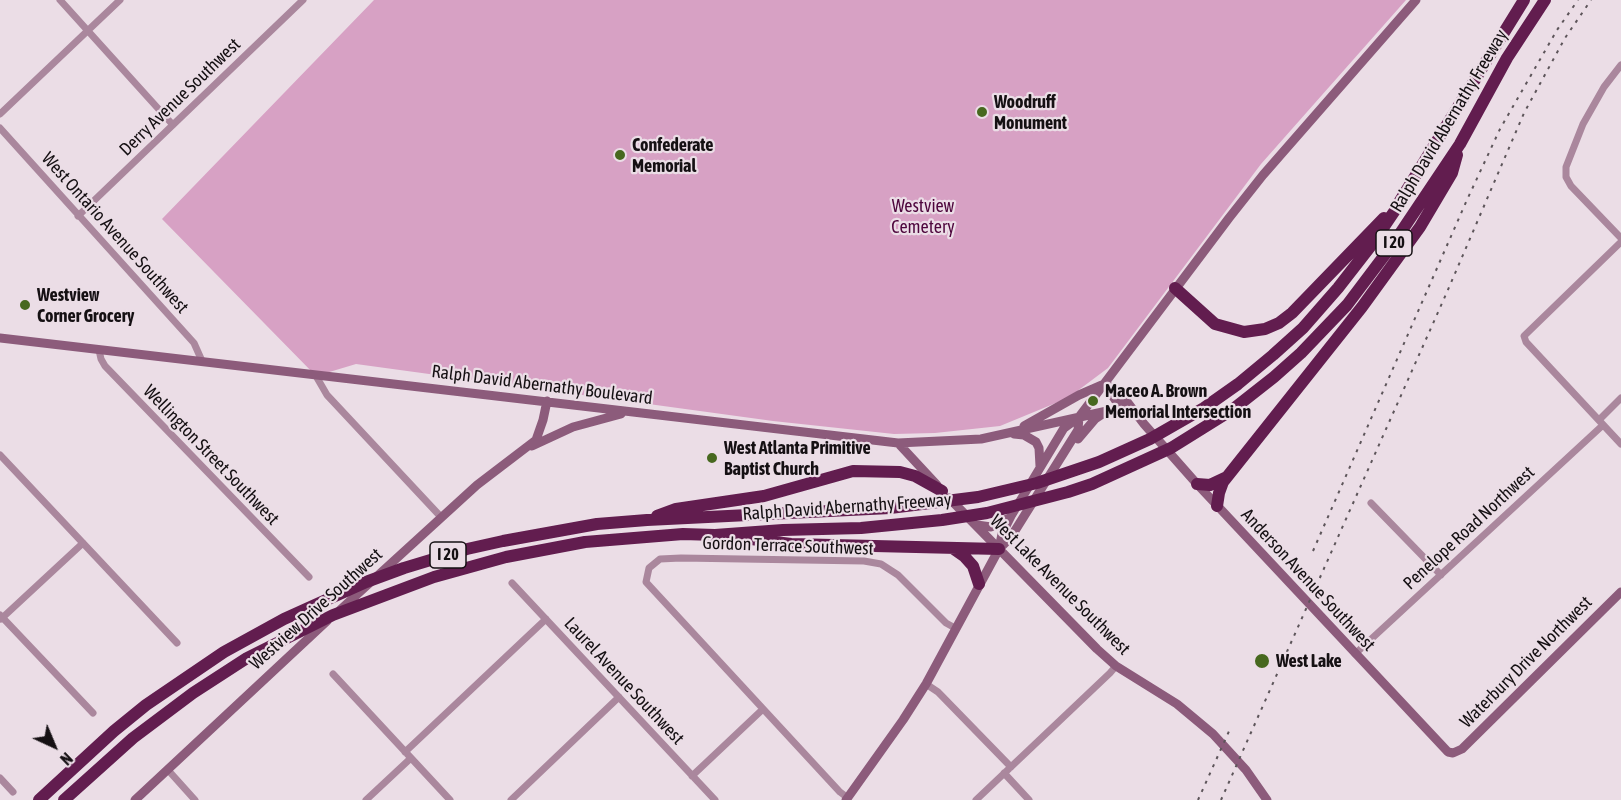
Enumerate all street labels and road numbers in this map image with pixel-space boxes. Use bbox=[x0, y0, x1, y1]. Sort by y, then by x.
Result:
street label: Ralph David Abernathy Freeway bbox=[1386, 26, 1512, 216]
street label: Derry Avenue Southwest bbox=[115, 34, 245, 160]
street label: West Ontario Avenue Southwest bbox=[37, 148, 193, 318]
road number: I 20 bbox=[1376, 230, 1412, 256]
street label: Ralph David Abernathy Boulevard bbox=[430, 361, 654, 409]
street label: Wellington Street Southwest bbox=[139, 380, 283, 530]
street label: Penelope Road Northwest bbox=[1399, 462, 1539, 594]
street label: Ralph David Abernathy Freeway bbox=[742, 489, 952, 525]
street label: Anderson Avenue Southwest bbox=[1236, 504, 1380, 656]
street label: West Lake Avenue Southwest bbox=[985, 510, 1135, 660]
street label: Gordon Terrace Southwest bbox=[702, 532, 874, 560]
road number: I 20 bbox=[430, 542, 466, 568]
street label: Westview Drive Southwest bbox=[245, 544, 387, 674]
street label: Waterbury Drive Northwest bbox=[1456, 592, 1596, 732]
street label: Laurel Avenue Southwest bbox=[560, 613, 688, 749]

